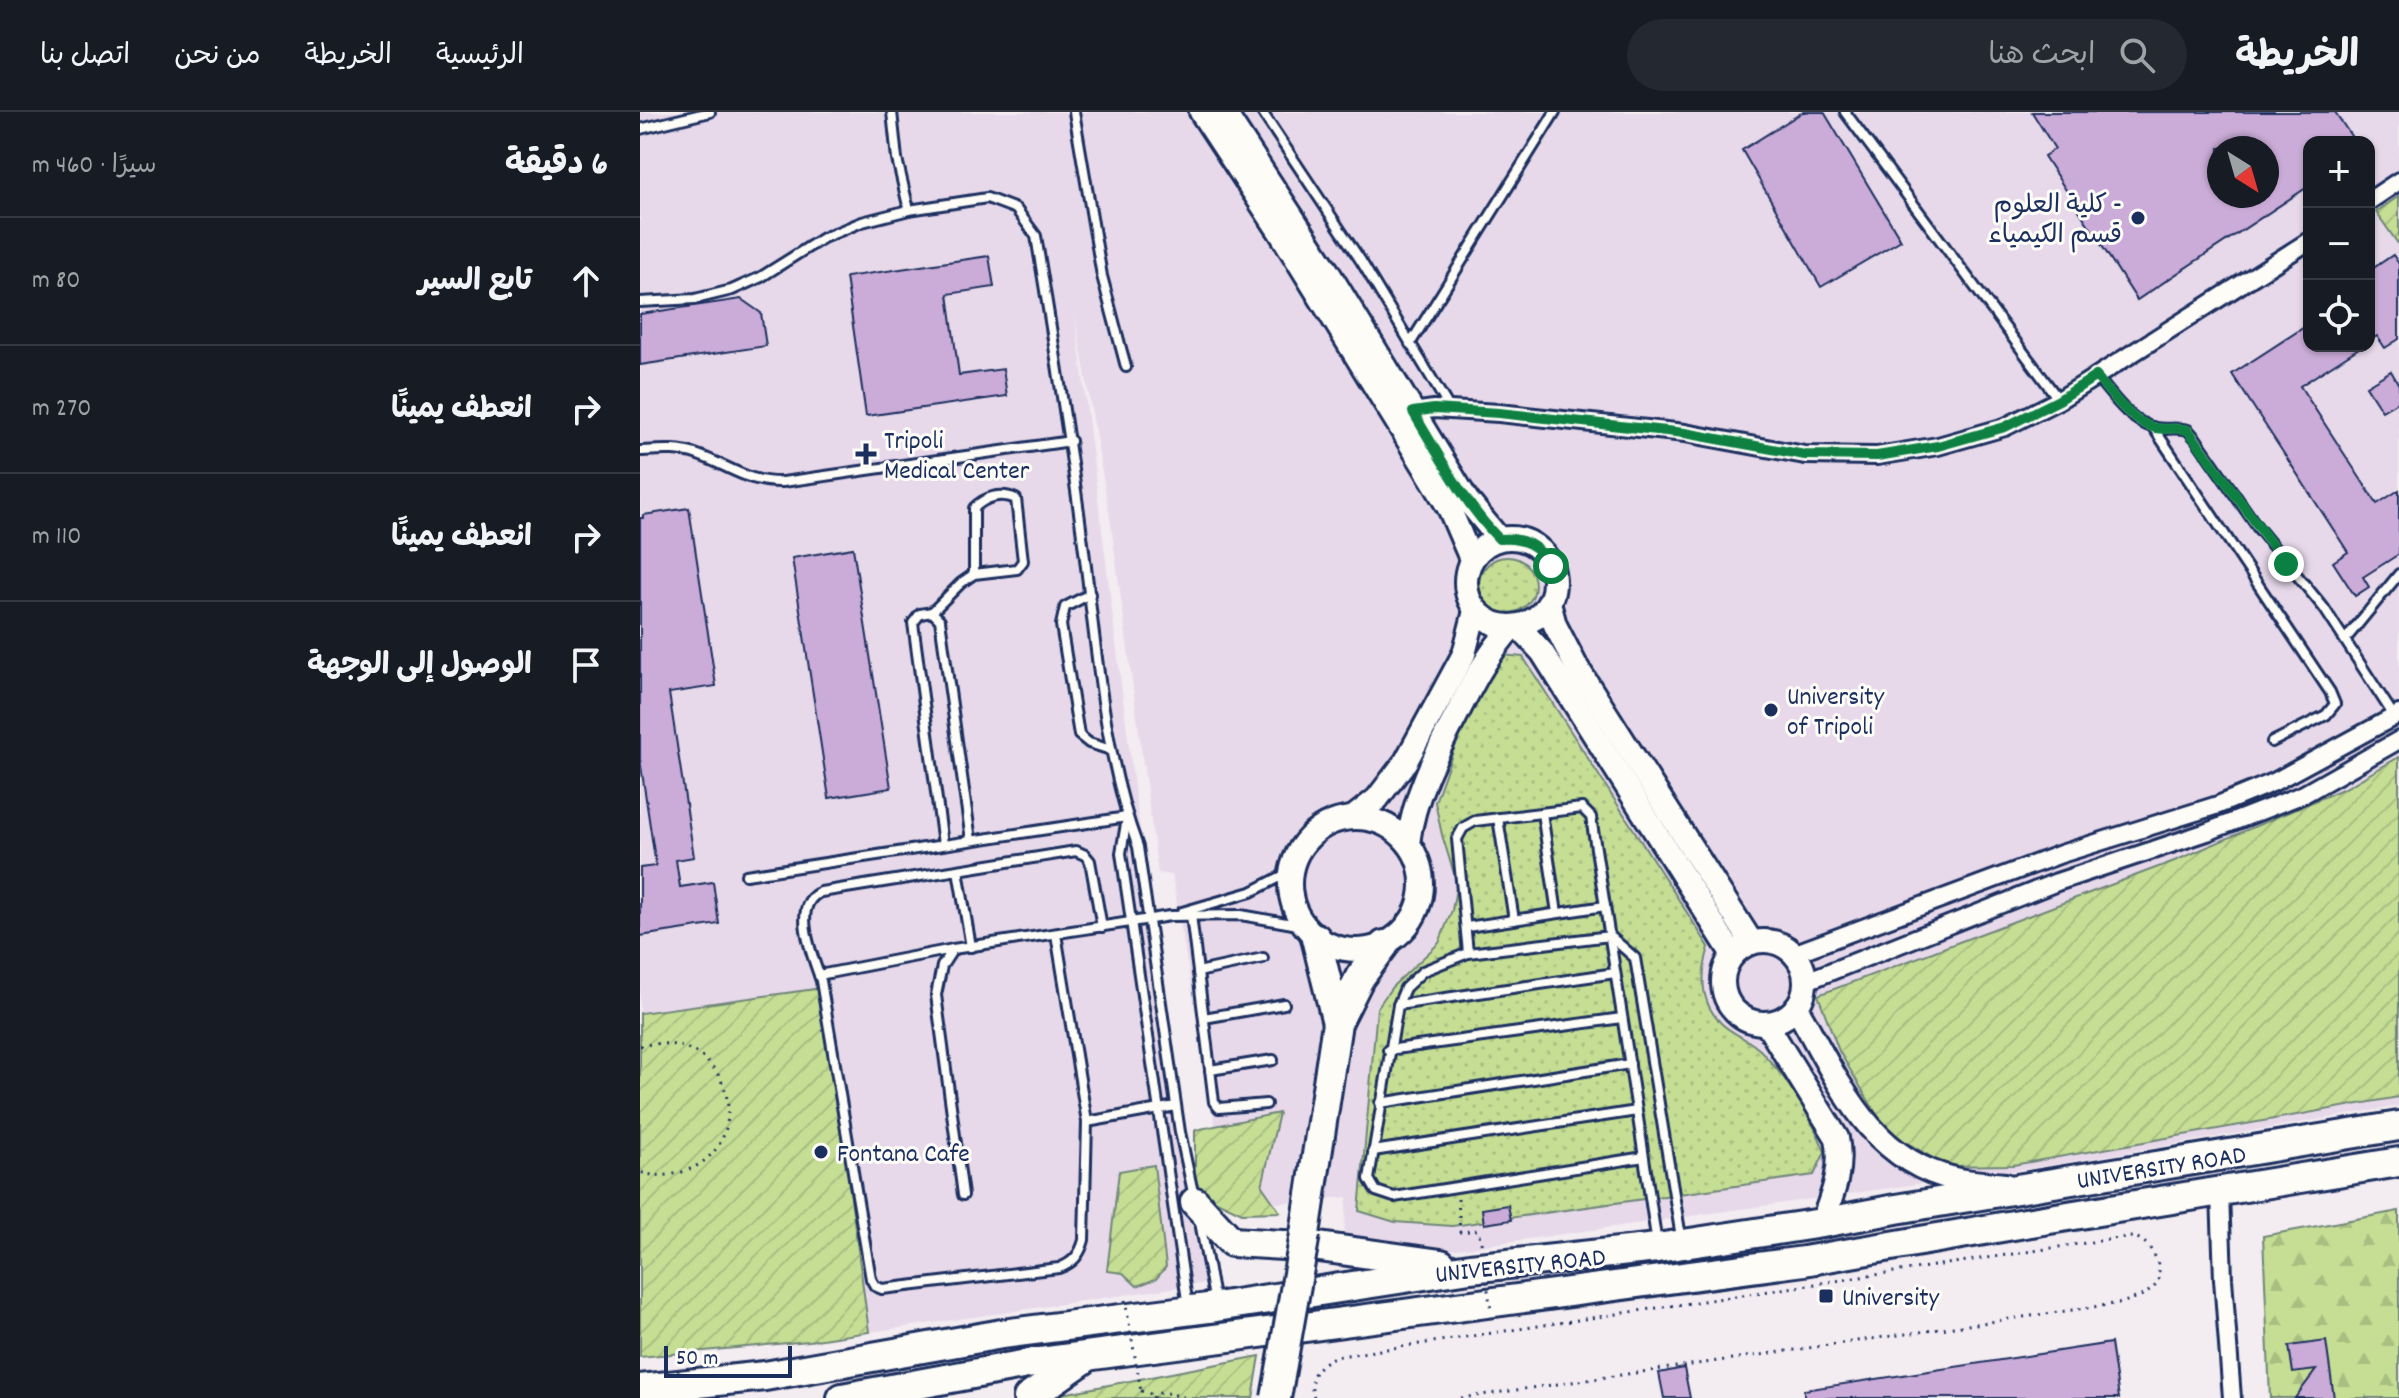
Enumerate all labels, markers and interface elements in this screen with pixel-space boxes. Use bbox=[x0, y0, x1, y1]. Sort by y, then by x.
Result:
search box bbox=[1627, 19, 2187, 91]
text: الخريطة bbox=[2235, 31, 2359, 86]
icon: search bbox=[2115, 33, 2159, 77]
text: ابحث هنا bbox=[1988, 36, 2095, 79]
text: اتصل بنا bbox=[40, 38, 130, 78]
text: من نحن bbox=[174, 38, 261, 78]
text: الخريطة bbox=[305, 38, 392, 78]
text: الرئيسية bbox=[436, 38, 524, 78]
north arrow bbox=[2207, 136, 2279, 208]
map controls bbox=[2303, 136, 2375, 352]
button: + bbox=[2303, 136, 2375, 208]
text: 6 دقيقة bbox=[505, 142, 608, 191]
text: سيرًا · 460 m bbox=[32, 148, 157, 185]
place label: كلية العلوم - قسم الكيمياء bbox=[1988, 188, 2122, 255]
button: − bbox=[2303, 208, 2375, 280]
marker: كلية العلوم - قسم الكيمياء bbox=[2129, 209, 2147, 227]
icon: ahead bbox=[564, 259, 608, 303]
text: تابع السير bbox=[418, 262, 532, 305]
text: 80 m bbox=[32, 263, 80, 300]
button: locate bbox=[2303, 280, 2375, 352]
icon: right bbox=[564, 387, 608, 431]
text: انعطف يمينًا bbox=[391, 390, 532, 433]
text: 270 m bbox=[32, 391, 91, 428]
place label: Tripoli Medical Center bbox=[884, 424, 1030, 491]
marker: Tripoli Medical Center bbox=[855, 443, 877, 465]
icon: right bbox=[564, 515, 608, 559]
text: انعطف يمينًا bbox=[391, 518, 532, 561]
text: 110 m bbox=[32, 519, 81, 556]
route end bbox=[2268, 546, 2304, 582]
route start bbox=[1533, 548, 1569, 584]
icon: arrive bbox=[564, 643, 608, 687]
text: الوصول إلى الوجهة bbox=[307, 646, 532, 689]
place label: University of Tripoli bbox=[1787, 680, 1885, 747]
marker: University of Tripoli bbox=[1762, 701, 1780, 719]
place label: Fontana Cafe bbox=[837, 1137, 970, 1174]
street label: UNIVERSITY ROAD bbox=[2074, 1138, 2249, 1201]
marker: Fontana Cafe bbox=[812, 1143, 830, 1161]
street label: UNIVERSITY ROAD bbox=[1433, 1240, 1607, 1295]
place label: University bbox=[1842, 1281, 1940, 1318]
marker: University bbox=[1817, 1287, 1835, 1305]
scale bar bbox=[664, 1342, 792, 1378]
text: 50 m bbox=[676, 1344, 718, 1375]

